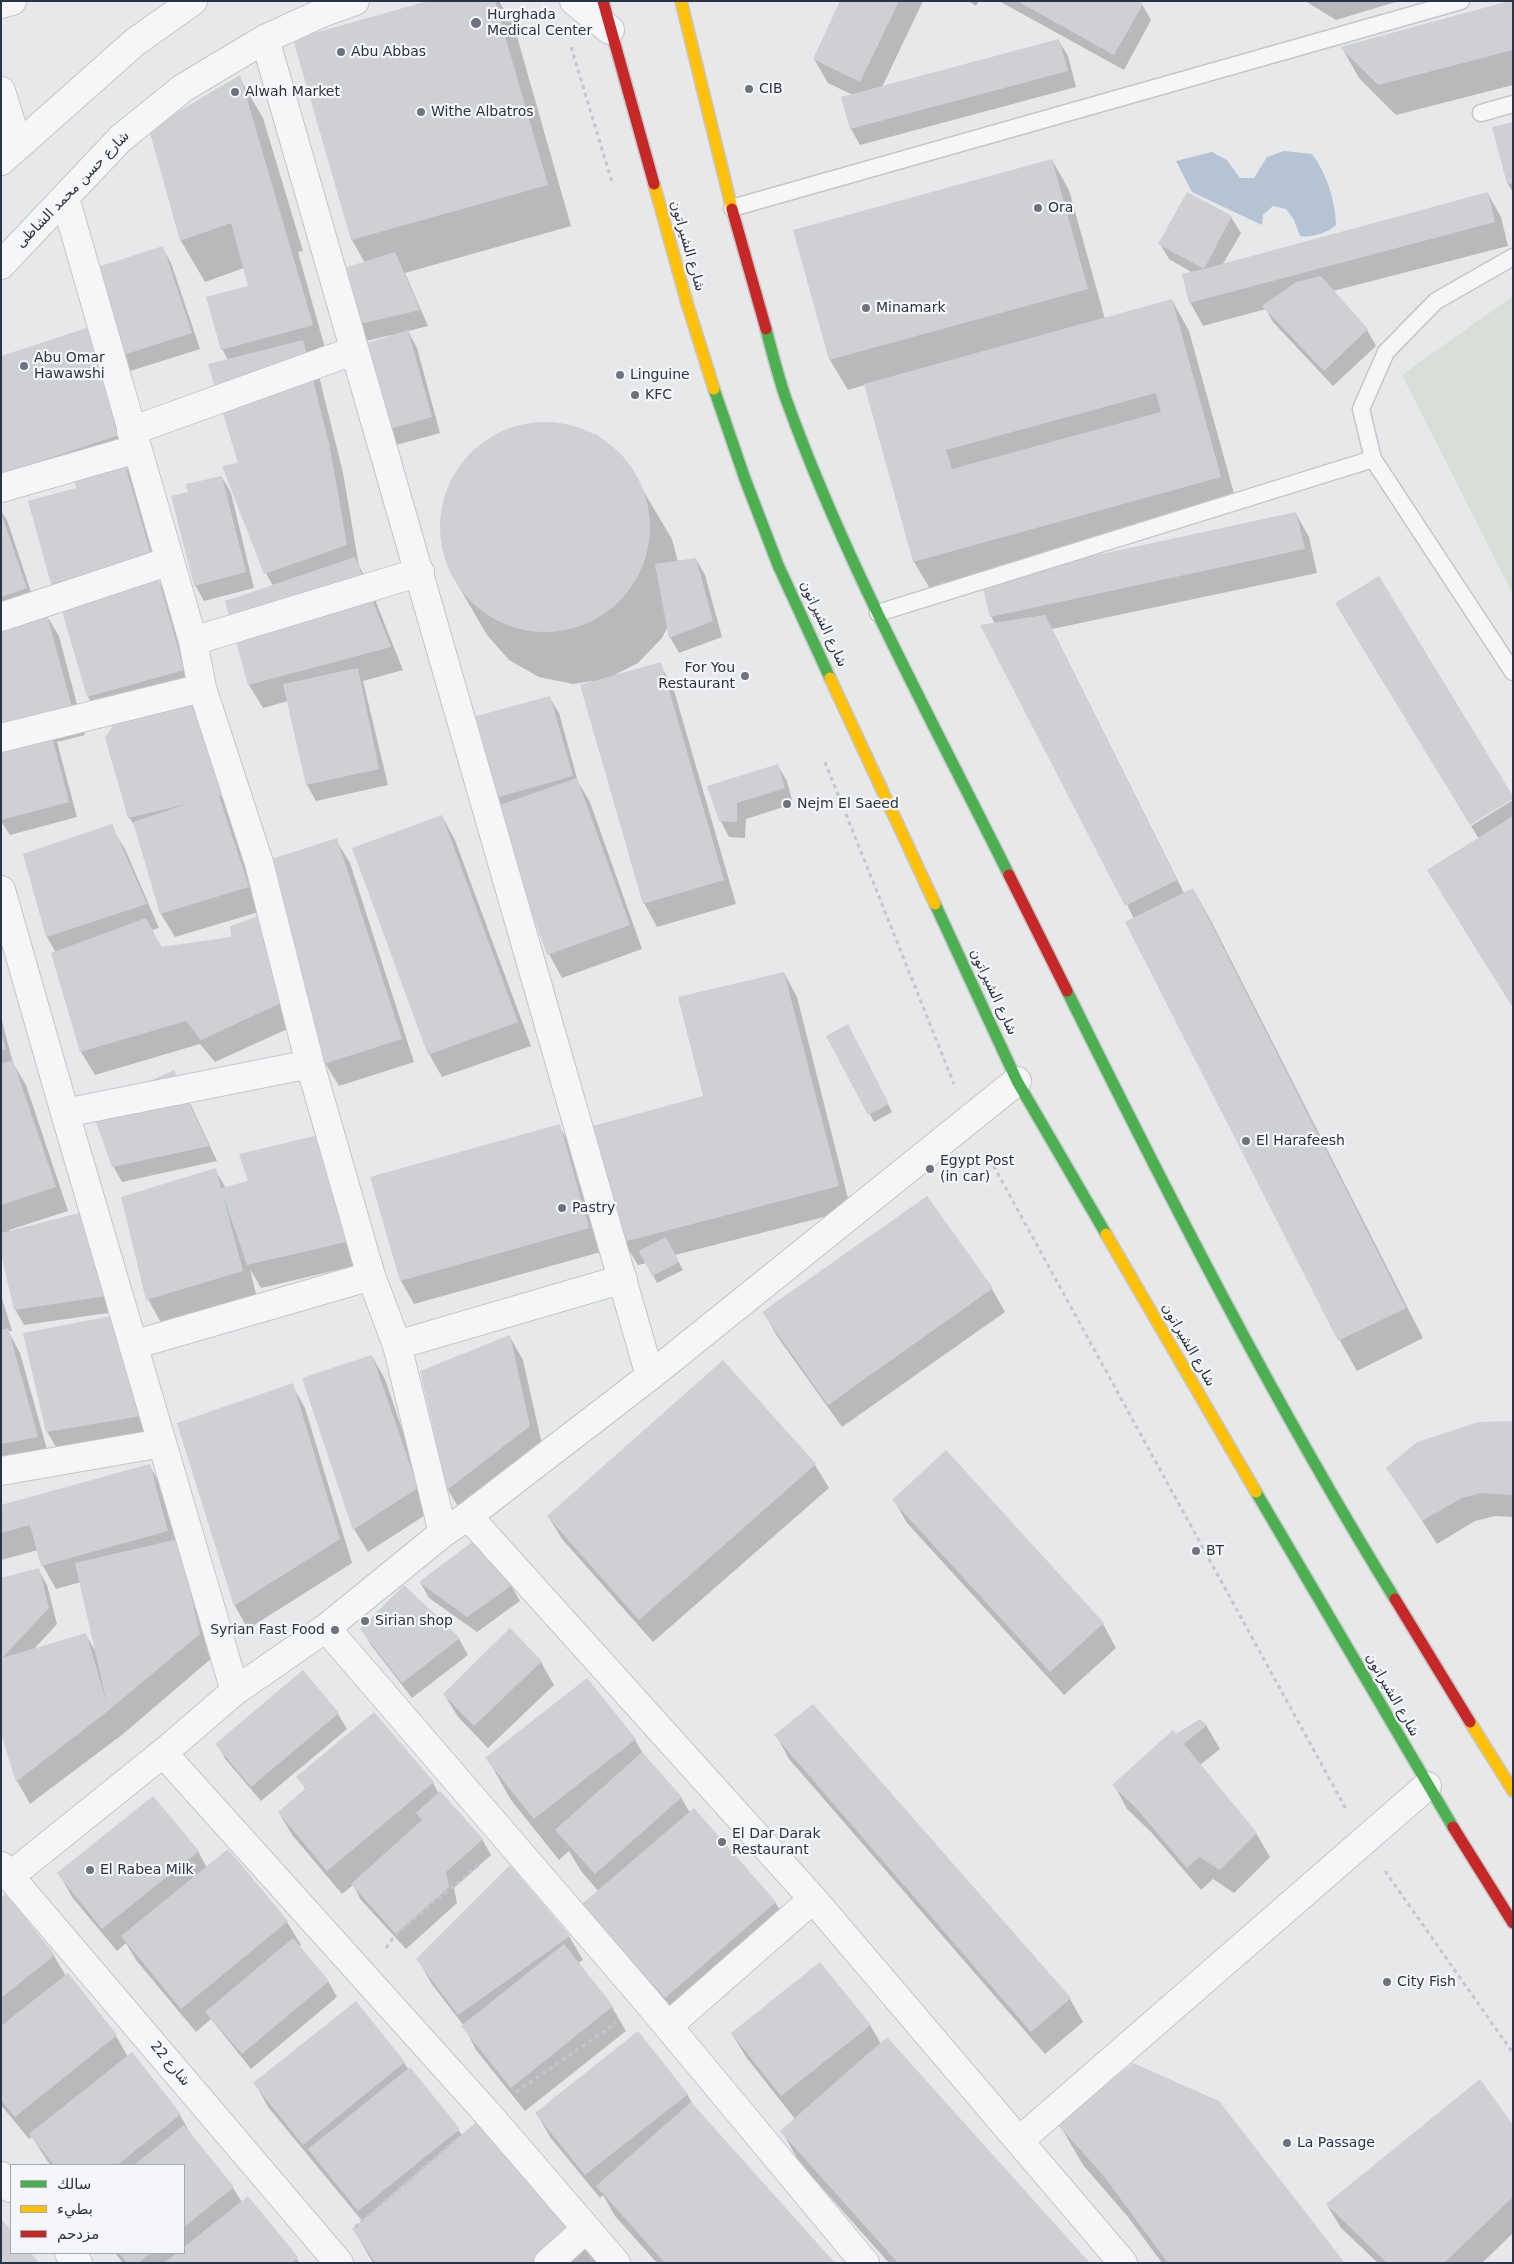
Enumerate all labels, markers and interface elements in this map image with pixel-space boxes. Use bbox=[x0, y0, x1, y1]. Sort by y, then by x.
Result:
place label: Hurghada Medical Center bbox=[487, 7, 592, 40]
marker: Hurghada Medical Center bbox=[469, 16, 483, 30]
place label: Abu Abbas bbox=[351, 44, 426, 60]
marker: Abu Abbas bbox=[335, 46, 347, 58]
place label: CIB bbox=[759, 81, 783, 97]
marker: CIB bbox=[743, 83, 755, 95]
place label: Alwah Market bbox=[245, 84, 340, 100]
marker: Alwah Market bbox=[229, 86, 241, 98]
place label: Withe Albatros bbox=[431, 104, 534, 120]
marker: Withe Albatros bbox=[415, 106, 427, 118]
street label: شارع حسن محمد الشاظى bbox=[13, 128, 133, 252]
street label: شارع الشيراتون bbox=[666, 199, 708, 293]
place label: Ora bbox=[1048, 200, 1073, 216]
marker: Ora bbox=[1032, 202, 1044, 214]
place label: Minamark bbox=[876, 300, 946, 316]
marker: Minamark bbox=[860, 302, 872, 314]
place label: Abu Omar Hawawshi bbox=[34, 350, 105, 382]
marker: Abu Omar Hawawshi bbox=[18, 360, 30, 372]
place label: Linguine bbox=[630, 367, 690, 383]
marker: Linguine bbox=[614, 369, 626, 381]
place label: KFC bbox=[645, 387, 672, 403]
marker: KFC bbox=[629, 389, 641, 401]
street label: شارع الشيراتون bbox=[796, 578, 850, 670]
place label: For You Restaurant bbox=[658, 660, 735, 692]
marker: For You Restaurant bbox=[739, 670, 751, 682]
place label: Nejm El Saeed bbox=[797, 796, 899, 812]
marker: Nejm El Saeed bbox=[781, 798, 793, 810]
street label: شارع الشيراتون bbox=[966, 946, 1020, 1038]
place label: El Harafeesh bbox=[1256, 1133, 1345, 1149]
marker: El Harafeesh bbox=[1240, 1135, 1252, 1147]
place label: Egypt Post (in car) bbox=[940, 1153, 1014, 1186]
marker: Egypt Post (in car) bbox=[924, 1163, 936, 1175]
place label: Pastry bbox=[572, 1200, 615, 1216]
marker: Pastry bbox=[556, 1202, 568, 1214]
street label: شارع الشيراتون bbox=[1157, 1300, 1219, 1390]
place label: BT bbox=[1206, 1543, 1224, 1559]
marker: BT bbox=[1190, 1545, 1202, 1557]
place label: Sirian shop bbox=[375, 1613, 453, 1629]
marker: Sirian shop bbox=[359, 1615, 371, 1627]
place label: Syrian Fast Food bbox=[210, 1622, 325, 1638]
marker: Syrian Fast Food bbox=[329, 1624, 341, 1636]
street label: شارع الشيراتون bbox=[1361, 1650, 1423, 1740]
place label: El Dar Darak Restaurant bbox=[732, 1826, 821, 1858]
marker: El Dar Darak Restaurant bbox=[716, 1836, 728, 1848]
place label: El Rabea Milk bbox=[100, 1862, 194, 1878]
marker: El Rabea Milk bbox=[84, 1864, 96, 1876]
place label: City Fish bbox=[1397, 1974, 1456, 1990]
marker: City Fish bbox=[1381, 1976, 1393, 1988]
street label: شارع 22 bbox=[146, 2038, 194, 2090]
place label: La Passage bbox=[1297, 2135, 1375, 2151]
marker: La Passage bbox=[1281, 2137, 1293, 2149]
legend bbox=[10, 2164, 185, 2254]
text: سالك bbox=[57, 2175, 91, 2193]
text: بطيء bbox=[57, 2200, 93, 2218]
text: مزدحم bbox=[57, 2225, 99, 2243]

